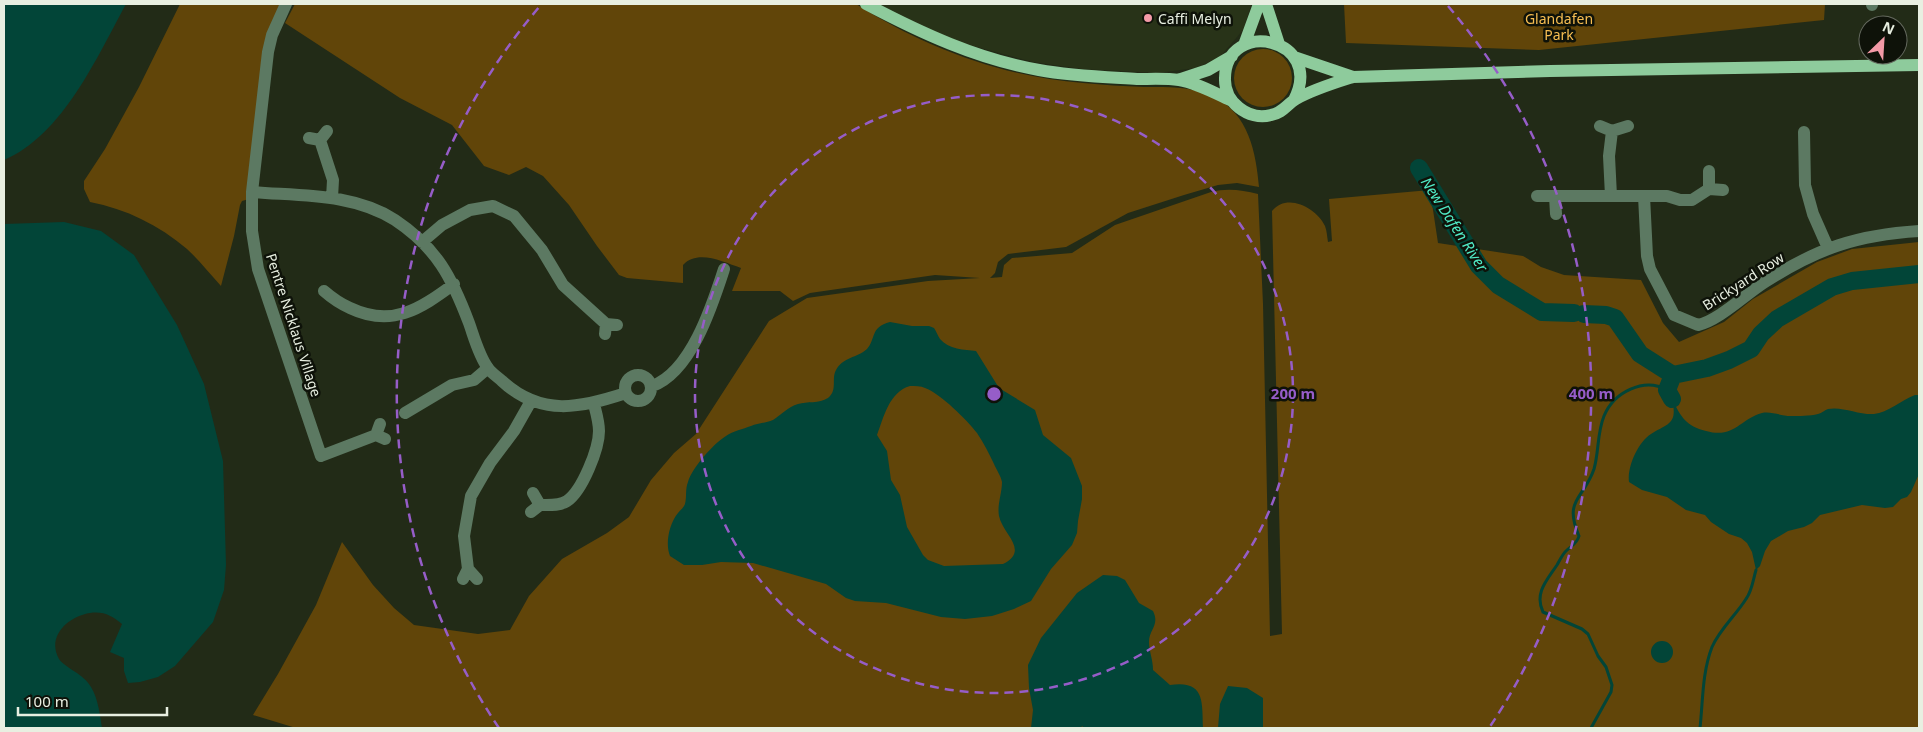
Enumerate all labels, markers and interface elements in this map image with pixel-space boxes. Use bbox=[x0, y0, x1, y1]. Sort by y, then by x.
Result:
place label: Caffi Melyn bbox=[1158, 9, 1232, 28]
park label: Glandafen Park bbox=[1525, 9, 1593, 44]
marker: Caffi Melyn bbox=[1142, 12, 1154, 24]
north arrow bbox=[1858, 15, 1908, 65]
text: N bbox=[1880, 17, 1898, 39]
water label: New Dafen River bbox=[1417, 173, 1494, 276]
street label: Brickyard Row bbox=[1699, 248, 1787, 314]
street label: Pentre Nicklaus Village bbox=[262, 251, 326, 399]
text: 200 m bbox=[1271, 383, 1315, 403]
text: 400 m bbox=[1569, 383, 1613, 403]
centre of rings bbox=[985, 385, 1003, 403]
scale bar bbox=[18, 684, 166, 716]
text: 100 m bbox=[25, 691, 69, 711]

